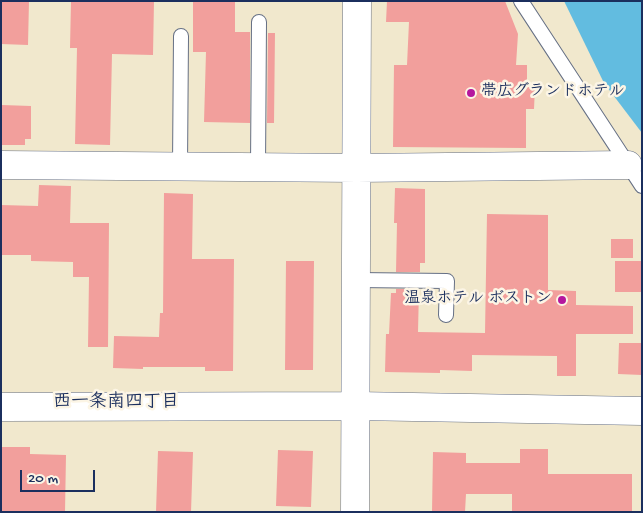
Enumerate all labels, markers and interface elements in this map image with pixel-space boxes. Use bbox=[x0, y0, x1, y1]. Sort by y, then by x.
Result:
place label: 帯広グランドホテル bbox=[481, 83, 625, 103]
marker: 帯広グランドホテル bbox=[465, 87, 477, 99]
place label: 温泉ホテル ボストン bbox=[404, 290, 552, 310]
marker: 温泉ホテル ボストン bbox=[556, 294, 568, 306]
district label: 西一条南四丁目 bbox=[53, 392, 179, 414]
scale bar bbox=[22, 460, 98, 492]
text: 20 m bbox=[28, 470, 58, 488]

